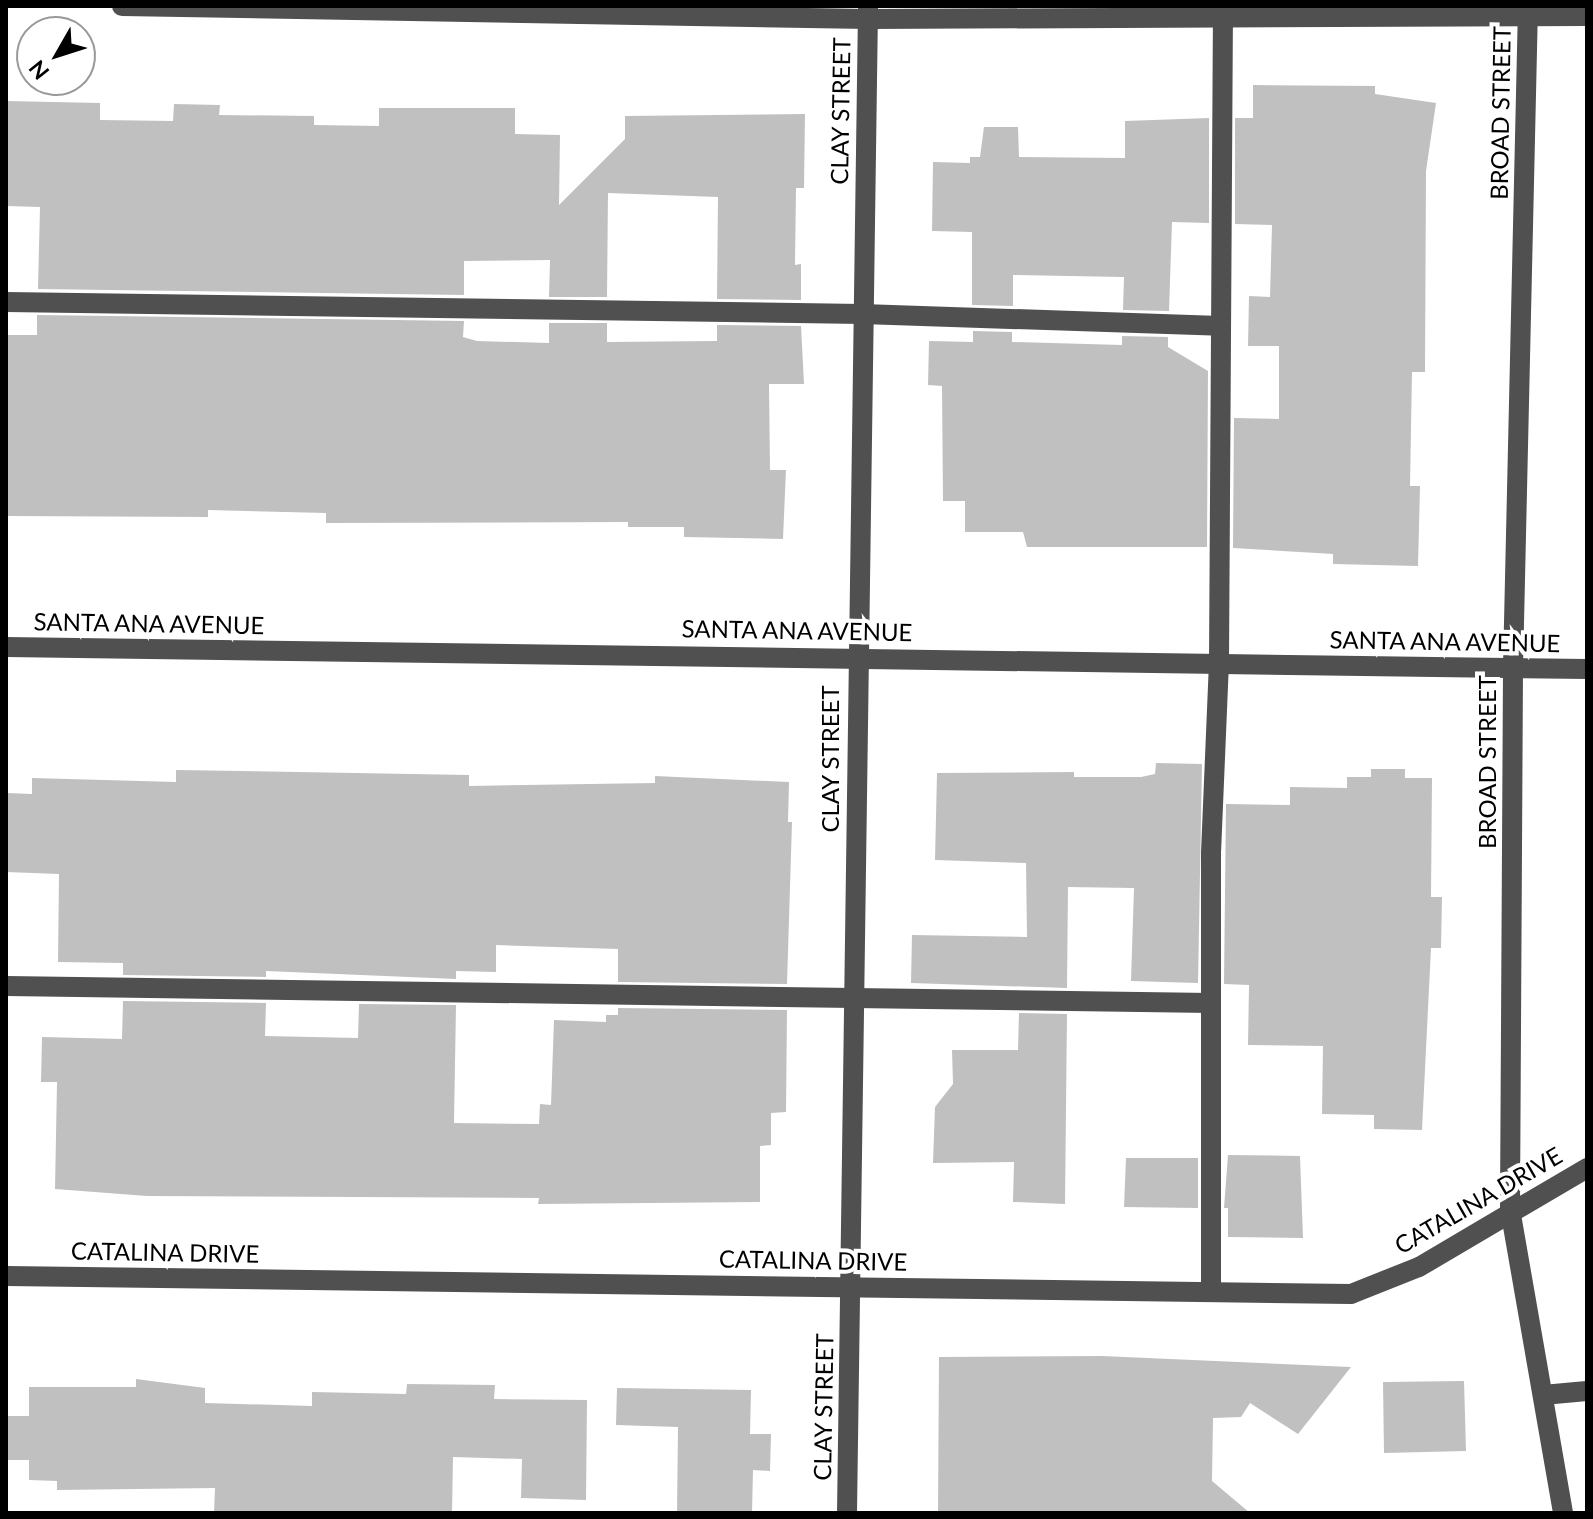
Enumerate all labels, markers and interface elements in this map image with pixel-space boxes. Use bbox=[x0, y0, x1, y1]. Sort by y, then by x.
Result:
north arrow bbox=[16, 16, 96, 96]
street label: BROAD STREET bbox=[1484, 26, 1516, 200]
street label: CLAY STREET bbox=[824, 37, 856, 185]
text: N bbox=[23, 55, 54, 85]
street label: SANTA ANA AVENUE bbox=[32, 607, 266, 639]
street label: SANTA ANA AVENUE bbox=[680, 614, 914, 646]
street label: SANTA ANA AVENUE bbox=[1328, 625, 1562, 657]
street label: BROAD STREET bbox=[1473, 675, 1501, 849]
street label: CLAY STREET bbox=[816, 685, 844, 833]
street label: CATALINA DRIVE bbox=[1389, 1140, 1567, 1260]
street label: CATALINA DRIVE bbox=[70, 1236, 260, 1268]
street label: CATALINA DRIVE bbox=[718, 1244, 908, 1276]
street label: CLAY STREET bbox=[807, 1333, 839, 1481]

